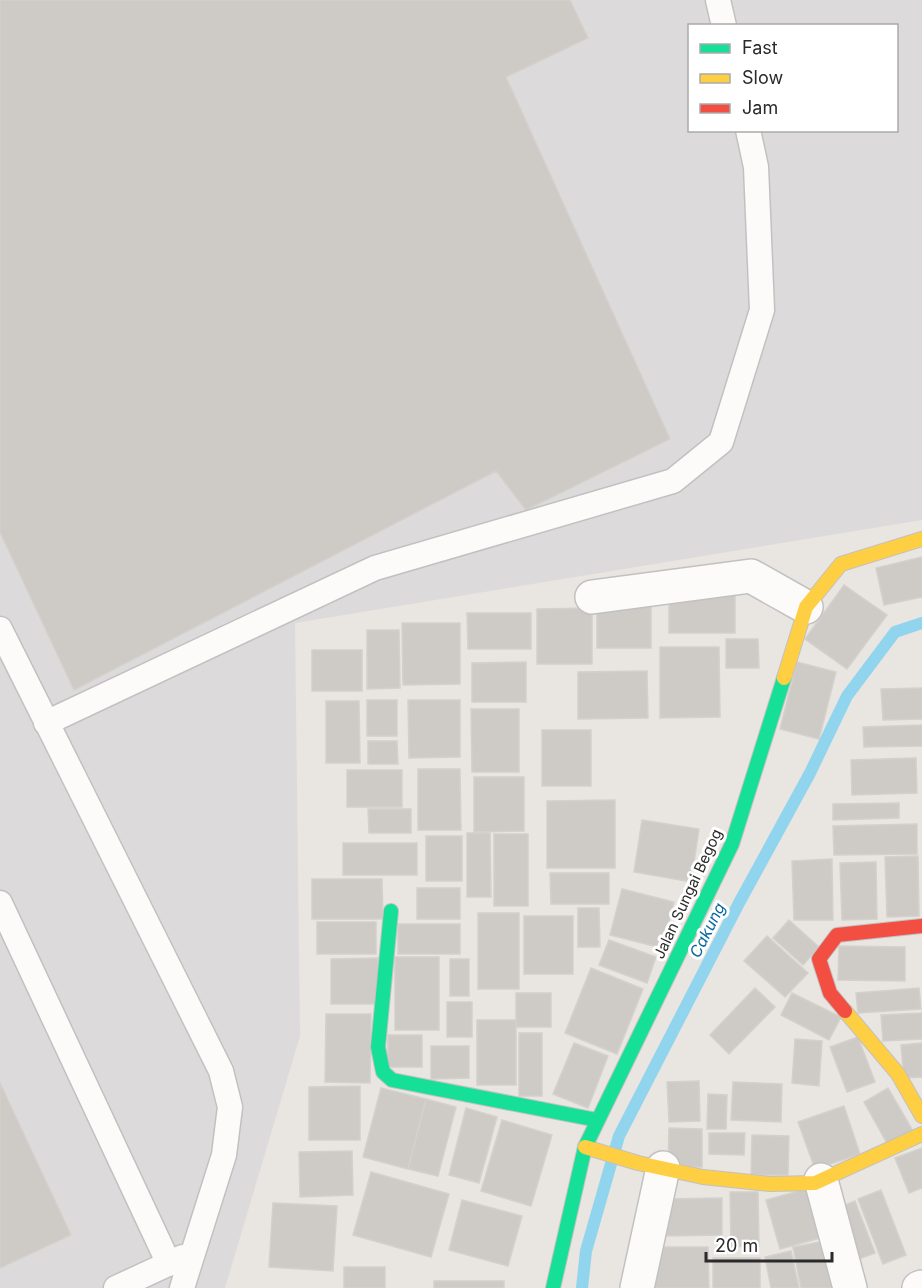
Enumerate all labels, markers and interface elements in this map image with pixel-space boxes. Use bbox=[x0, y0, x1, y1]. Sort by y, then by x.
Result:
legend bbox=[688, 24, 898, 132]
text: Fast bbox=[742, 37, 778, 58]
text: Slow bbox=[742, 67, 783, 88]
text: Jam bbox=[742, 97, 778, 118]
street label: Jalan Sungai Begog bbox=[649, 826, 726, 962]
water label: Cakung bbox=[685, 899, 729, 961]
scale bar bbox=[706, 1225, 832, 1263]
text: 20 m bbox=[715, 1235, 758, 1256]

